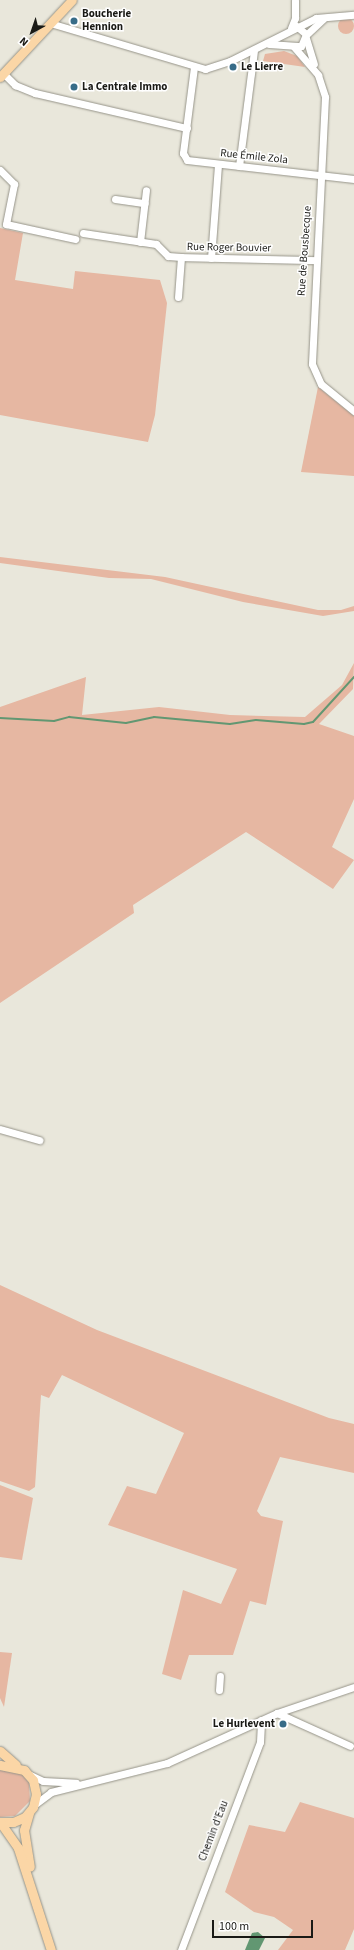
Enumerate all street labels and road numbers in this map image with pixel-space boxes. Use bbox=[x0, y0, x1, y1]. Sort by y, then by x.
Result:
street label: Rue Émile Zola bbox=[220, 147, 288, 167]
street label: Rue de Bousbecque bbox=[295, 205, 315, 297]
street label: Rue Roger Bouvier bbox=[187, 241, 271, 255]
street label: Chemin d'Eau bbox=[196, 1799, 232, 1863]

